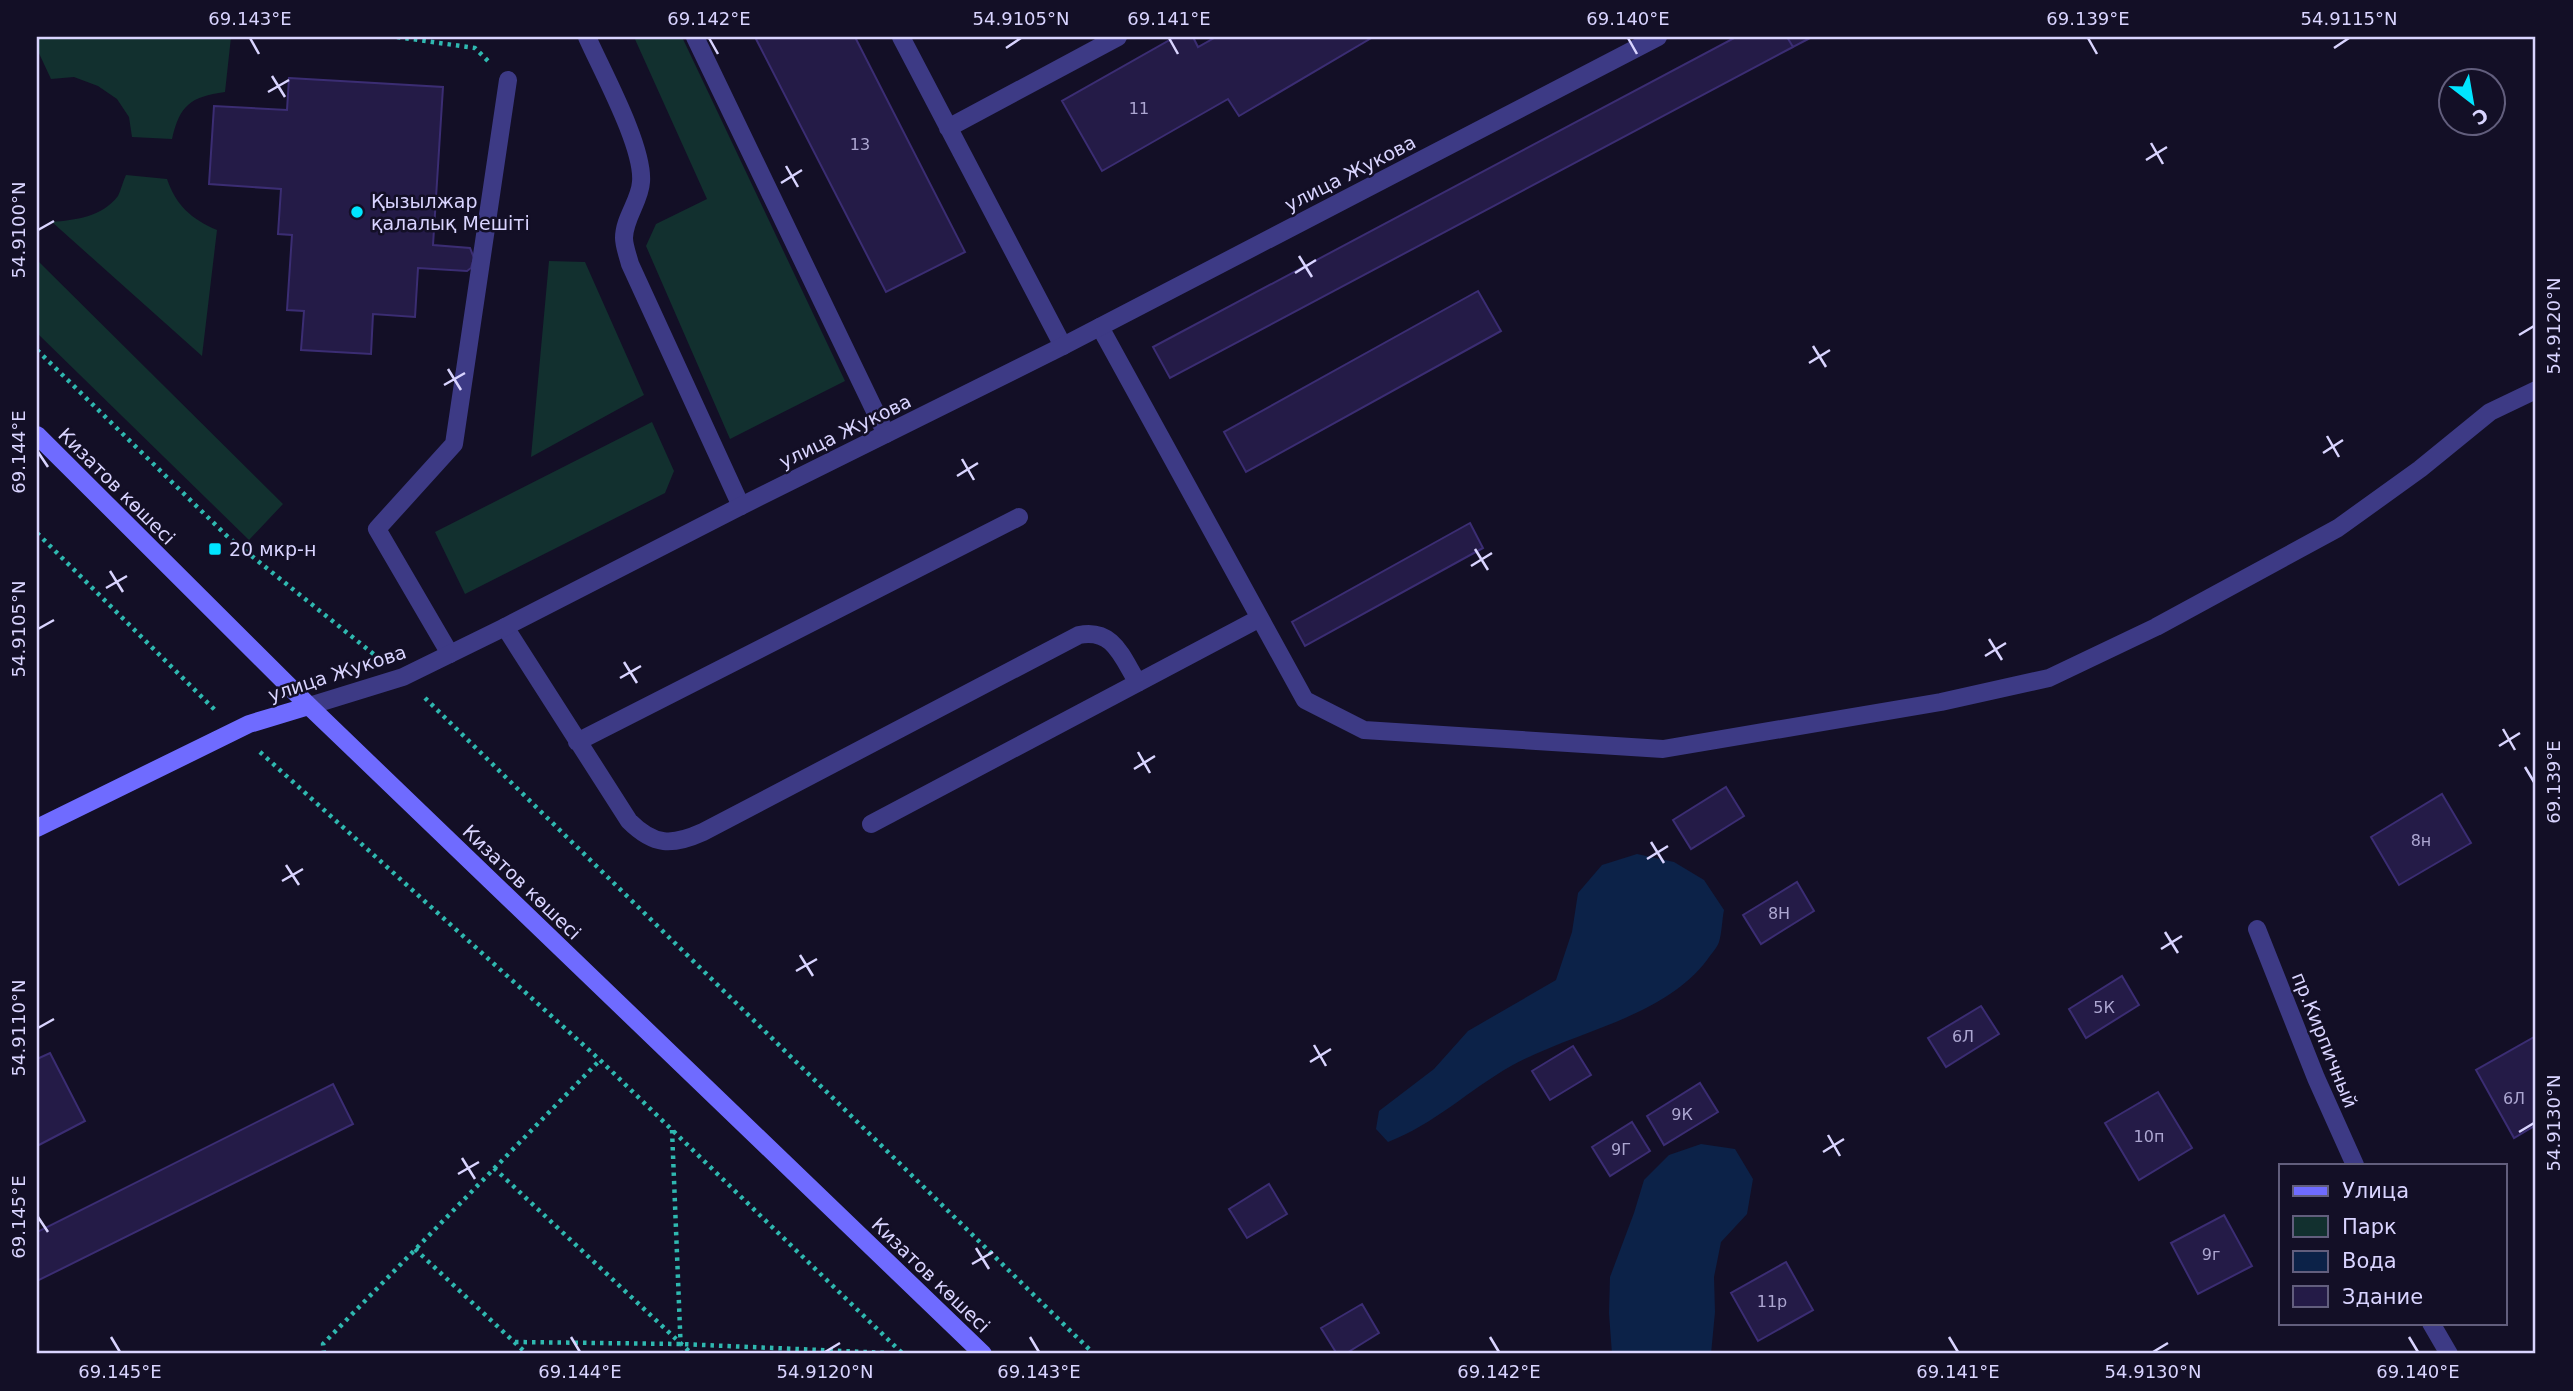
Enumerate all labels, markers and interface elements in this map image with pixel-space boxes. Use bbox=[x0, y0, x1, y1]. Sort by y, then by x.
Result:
text: 69.143°E bbox=[208, 8, 292, 29]
text: 69.142°E bbox=[667, 8, 751, 29]
text: 54.9105°N bbox=[973, 8, 1069, 29]
text: 69.141°E bbox=[1127, 8, 1211, 29]
text: 69.140°E bbox=[1586, 8, 1670, 29]
text: 69.139°E bbox=[2046, 8, 2130, 29]
text: 54.9115°N bbox=[2301, 8, 2397, 29]
north arrow bbox=[2436, 66, 2506, 136]
house number: 11 bbox=[1129, 99, 1149, 118]
text: С bbox=[2469, 104, 2492, 130]
street label: улица Жукова bbox=[1281, 131, 1419, 215]
house number: 13 bbox=[850, 135, 870, 154]
text: 54.9100°N bbox=[8, 182, 29, 278]
place label: Қызылжар қалалық Мешіті bbox=[371, 190, 530, 234]
marker: Қызылжар қалалық Мешіті bbox=[349, 204, 365, 220]
text: 54.9120°N bbox=[2543, 278, 2564, 374]
street label: улица Жукова bbox=[775, 390, 915, 472]
text: 69.144°E bbox=[8, 410, 29, 494]
street label: Кизатов көшесі bbox=[54, 423, 180, 549]
place label: 20 мкр-н bbox=[229, 538, 316, 560]
marker: 20 мкр-н bbox=[207, 541, 223, 557]
text: 54.9105°N bbox=[8, 581, 29, 677]
street label: улица Жукова bbox=[265, 640, 409, 706]
text: 69.139°E bbox=[2543, 740, 2564, 824]
street label: Кизатов көшесі bbox=[458, 820, 586, 944]
house number: 8н bbox=[2411, 831, 2431, 850]
house number: 8Н bbox=[1768, 904, 1790, 923]
street label: пр.Кирпичный bbox=[2288, 969, 2362, 1111]
text: 54.9110°N bbox=[8, 980, 29, 1076]
house number: 5К bbox=[2093, 998, 2115, 1017]
house number: 6Л bbox=[1952, 1027, 1974, 1046]
text: 54.9130°N bbox=[2543, 1075, 2564, 1171]
house number: 6Л bbox=[2503, 1089, 2525, 1108]
house number: 9К bbox=[1671, 1105, 1693, 1124]
house number: 10п bbox=[2134, 1127, 2164, 1146]
house number: 9Г bbox=[1611, 1140, 1631, 1159]
legend bbox=[2279, 1164, 2506, 1324]
text: 69.145°E bbox=[8, 1175, 29, 1259]
text: Улица bbox=[2342, 1179, 2409, 1203]
street label: Кизатов көшесі bbox=[867, 1213, 995, 1337]
text: Парк bbox=[2342, 1215, 2397, 1239]
house number: 9г bbox=[2202, 1245, 2220, 1264]
text: Вода bbox=[2342, 1249, 2397, 1273]
text: Здание bbox=[2342, 1285, 2423, 1309]
house number: 11р bbox=[1757, 1292, 1787, 1311]
text: 69.145°E bbox=[78, 1361, 162, 1382]
text: 69.144°E bbox=[538, 1361, 622, 1382]
text: 54.9120°N bbox=[777, 1361, 873, 1382]
text: 69.143°E bbox=[997, 1361, 1081, 1382]
text: 69.142°E bbox=[1457, 1361, 1541, 1382]
text: 69.141°E bbox=[1916, 1361, 2000, 1382]
text: 54.9130°N bbox=[2105, 1361, 2201, 1382]
text: 69.140°E bbox=[2376, 1361, 2460, 1382]

